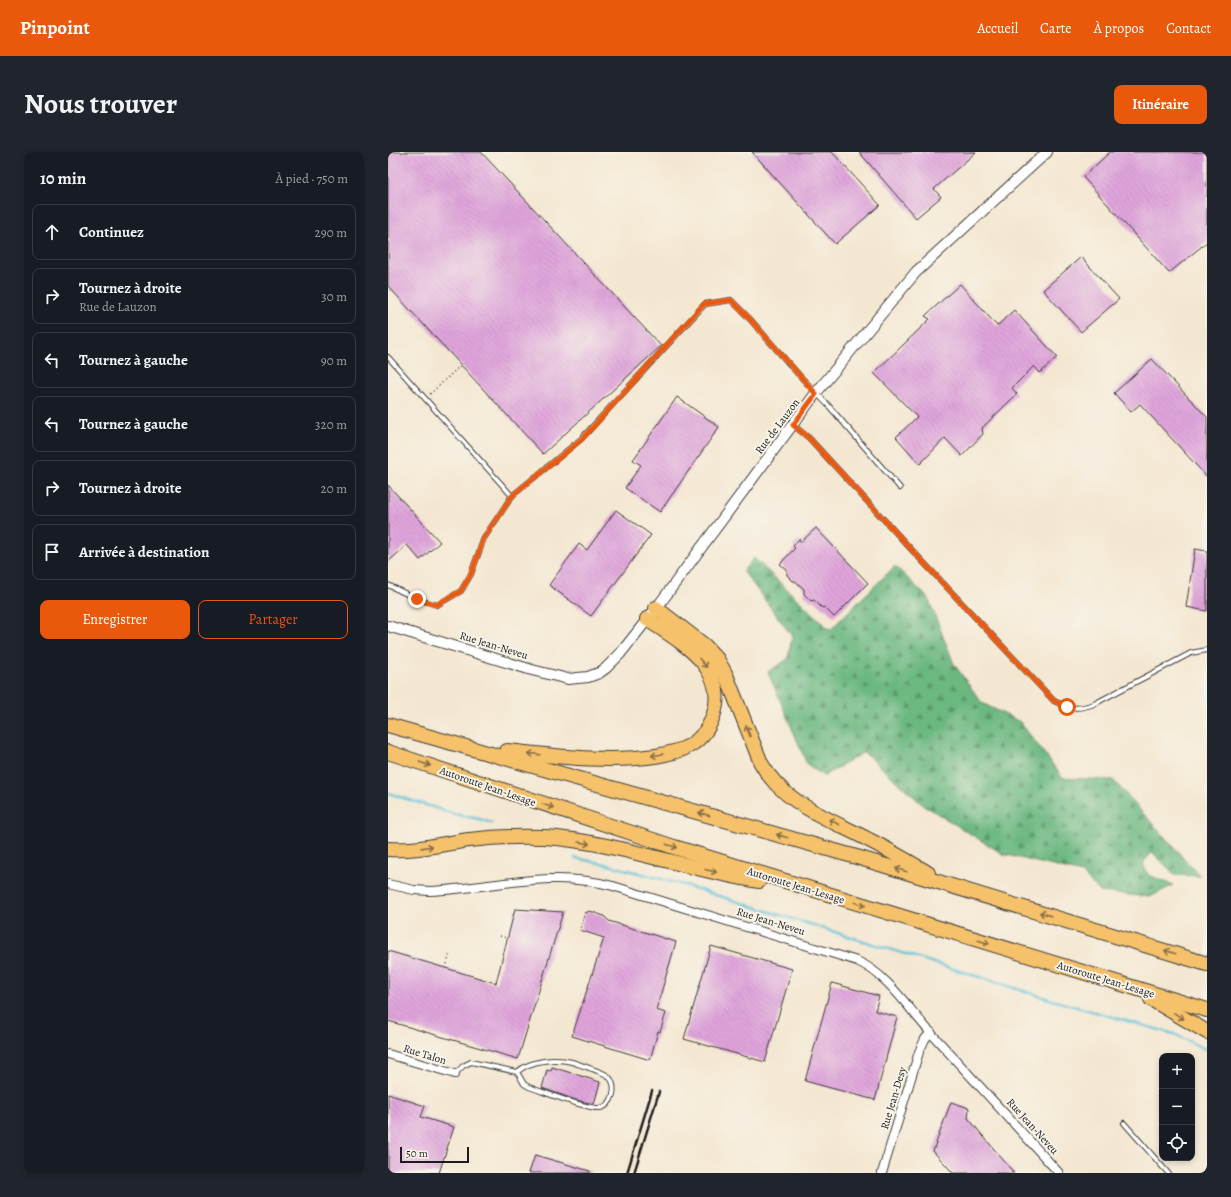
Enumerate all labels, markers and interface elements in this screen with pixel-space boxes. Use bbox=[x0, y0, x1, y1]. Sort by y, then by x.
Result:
text: Pinpoint bbox=[20, 15, 90, 41]
text: Accueil bbox=[977, 19, 1018, 38]
text: Carte bbox=[1040, 19, 1072, 38]
text: À propos bbox=[1094, 19, 1144, 38]
text: Contact bbox=[1166, 19, 1211, 38]
text: Nous trouver bbox=[24, 85, 177, 123]
button: Itinéraire bbox=[1114, 85, 1207, 124]
text: 10 min bbox=[40, 167, 86, 190]
text: À pied · 750 m bbox=[275, 170, 348, 187]
icon: ahead bbox=[41, 221, 63, 243]
text: Continuez bbox=[79, 222, 144, 242]
text: 290 m bbox=[315, 224, 347, 241]
text: Tournez à droite bbox=[79, 278, 182, 298]
icon: right bbox=[41, 285, 63, 307]
text: 30 m bbox=[321, 288, 347, 305]
text: Rue de Lauzon bbox=[79, 298, 157, 315]
icon: left bbox=[41, 349, 63, 371]
text: Tournez à gauche bbox=[79, 350, 188, 370]
text: 90 m bbox=[321, 352, 347, 369]
street label: Rue de Lauzon bbox=[752, 396, 803, 457]
icon: left bbox=[41, 413, 63, 435]
text: Tournez à gauche bbox=[79, 414, 188, 434]
text: 320 m bbox=[315, 416, 347, 433]
icon: right bbox=[41, 477, 63, 499]
text: Tournez à droite bbox=[79, 478, 182, 498]
text: 20 m bbox=[321, 480, 347, 497]
icon: arrive bbox=[41, 541, 63, 563]
text: Arrivée à destination bbox=[79, 542, 210, 562]
route end bbox=[408, 590, 426, 608]
button: Enregistrer bbox=[40, 600, 190, 639]
button: Partager bbox=[198, 600, 348, 639]
street label: Rue Jean-Neveu bbox=[458, 628, 530, 663]
one-way arrow bbox=[698, 657, 707, 668]
route start bbox=[1058, 698, 1076, 716]
one-way arrow bbox=[743, 725, 751, 737]
one-way arrow bbox=[528, 750, 541, 757]
one-way arrow bbox=[651, 751, 664, 759]
one-way arrow bbox=[419, 761, 431, 769]
street label: Autoroute Jean-Lesage bbox=[437, 763, 538, 810]
one-way arrow bbox=[541, 803, 554, 810]
one-way arrow bbox=[698, 810, 711, 817]
one-way arrow bbox=[828, 817, 840, 825]
one-way arrow bbox=[776, 832, 789, 839]
one-way arrow bbox=[577, 839, 590, 847]
one-way arrow bbox=[420, 843, 433, 851]
one-way arrow bbox=[665, 843, 677, 851]
street label: Autoroute Jean-Lesage bbox=[744, 863, 846, 907]
one-way arrow bbox=[895, 866, 907, 874]
one-way arrow bbox=[704, 868, 717, 875]
one-way arrow bbox=[853, 901, 866, 908]
street label: Rue Jean-Neveu bbox=[735, 904, 807, 939]
one-way arrow bbox=[1039, 910, 1052, 917]
one-way arrow bbox=[977, 939, 990, 946]
one-way arrow bbox=[1163, 948, 1176, 955]
street label: Autoroute Jean-Lesage bbox=[1054, 957, 1156, 1001]
one-way arrow bbox=[1173, 1012, 1185, 1020]
street label: Rue Talon bbox=[402, 1041, 448, 1068]
map controls bbox=[1159, 1053, 1195, 1161]
button: + bbox=[1159, 1053, 1195, 1089]
street label: Rue Jean-Desy bbox=[877, 1065, 910, 1131]
button: − bbox=[1159, 1089, 1195, 1125]
street label: Rue Jean-Neveu bbox=[1003, 1095, 1062, 1158]
button: locate bbox=[1159, 1125, 1195, 1161]
scale bar bbox=[400, 1145, 469, 1164]
text: 50 m bbox=[406, 1146, 428, 1161]

